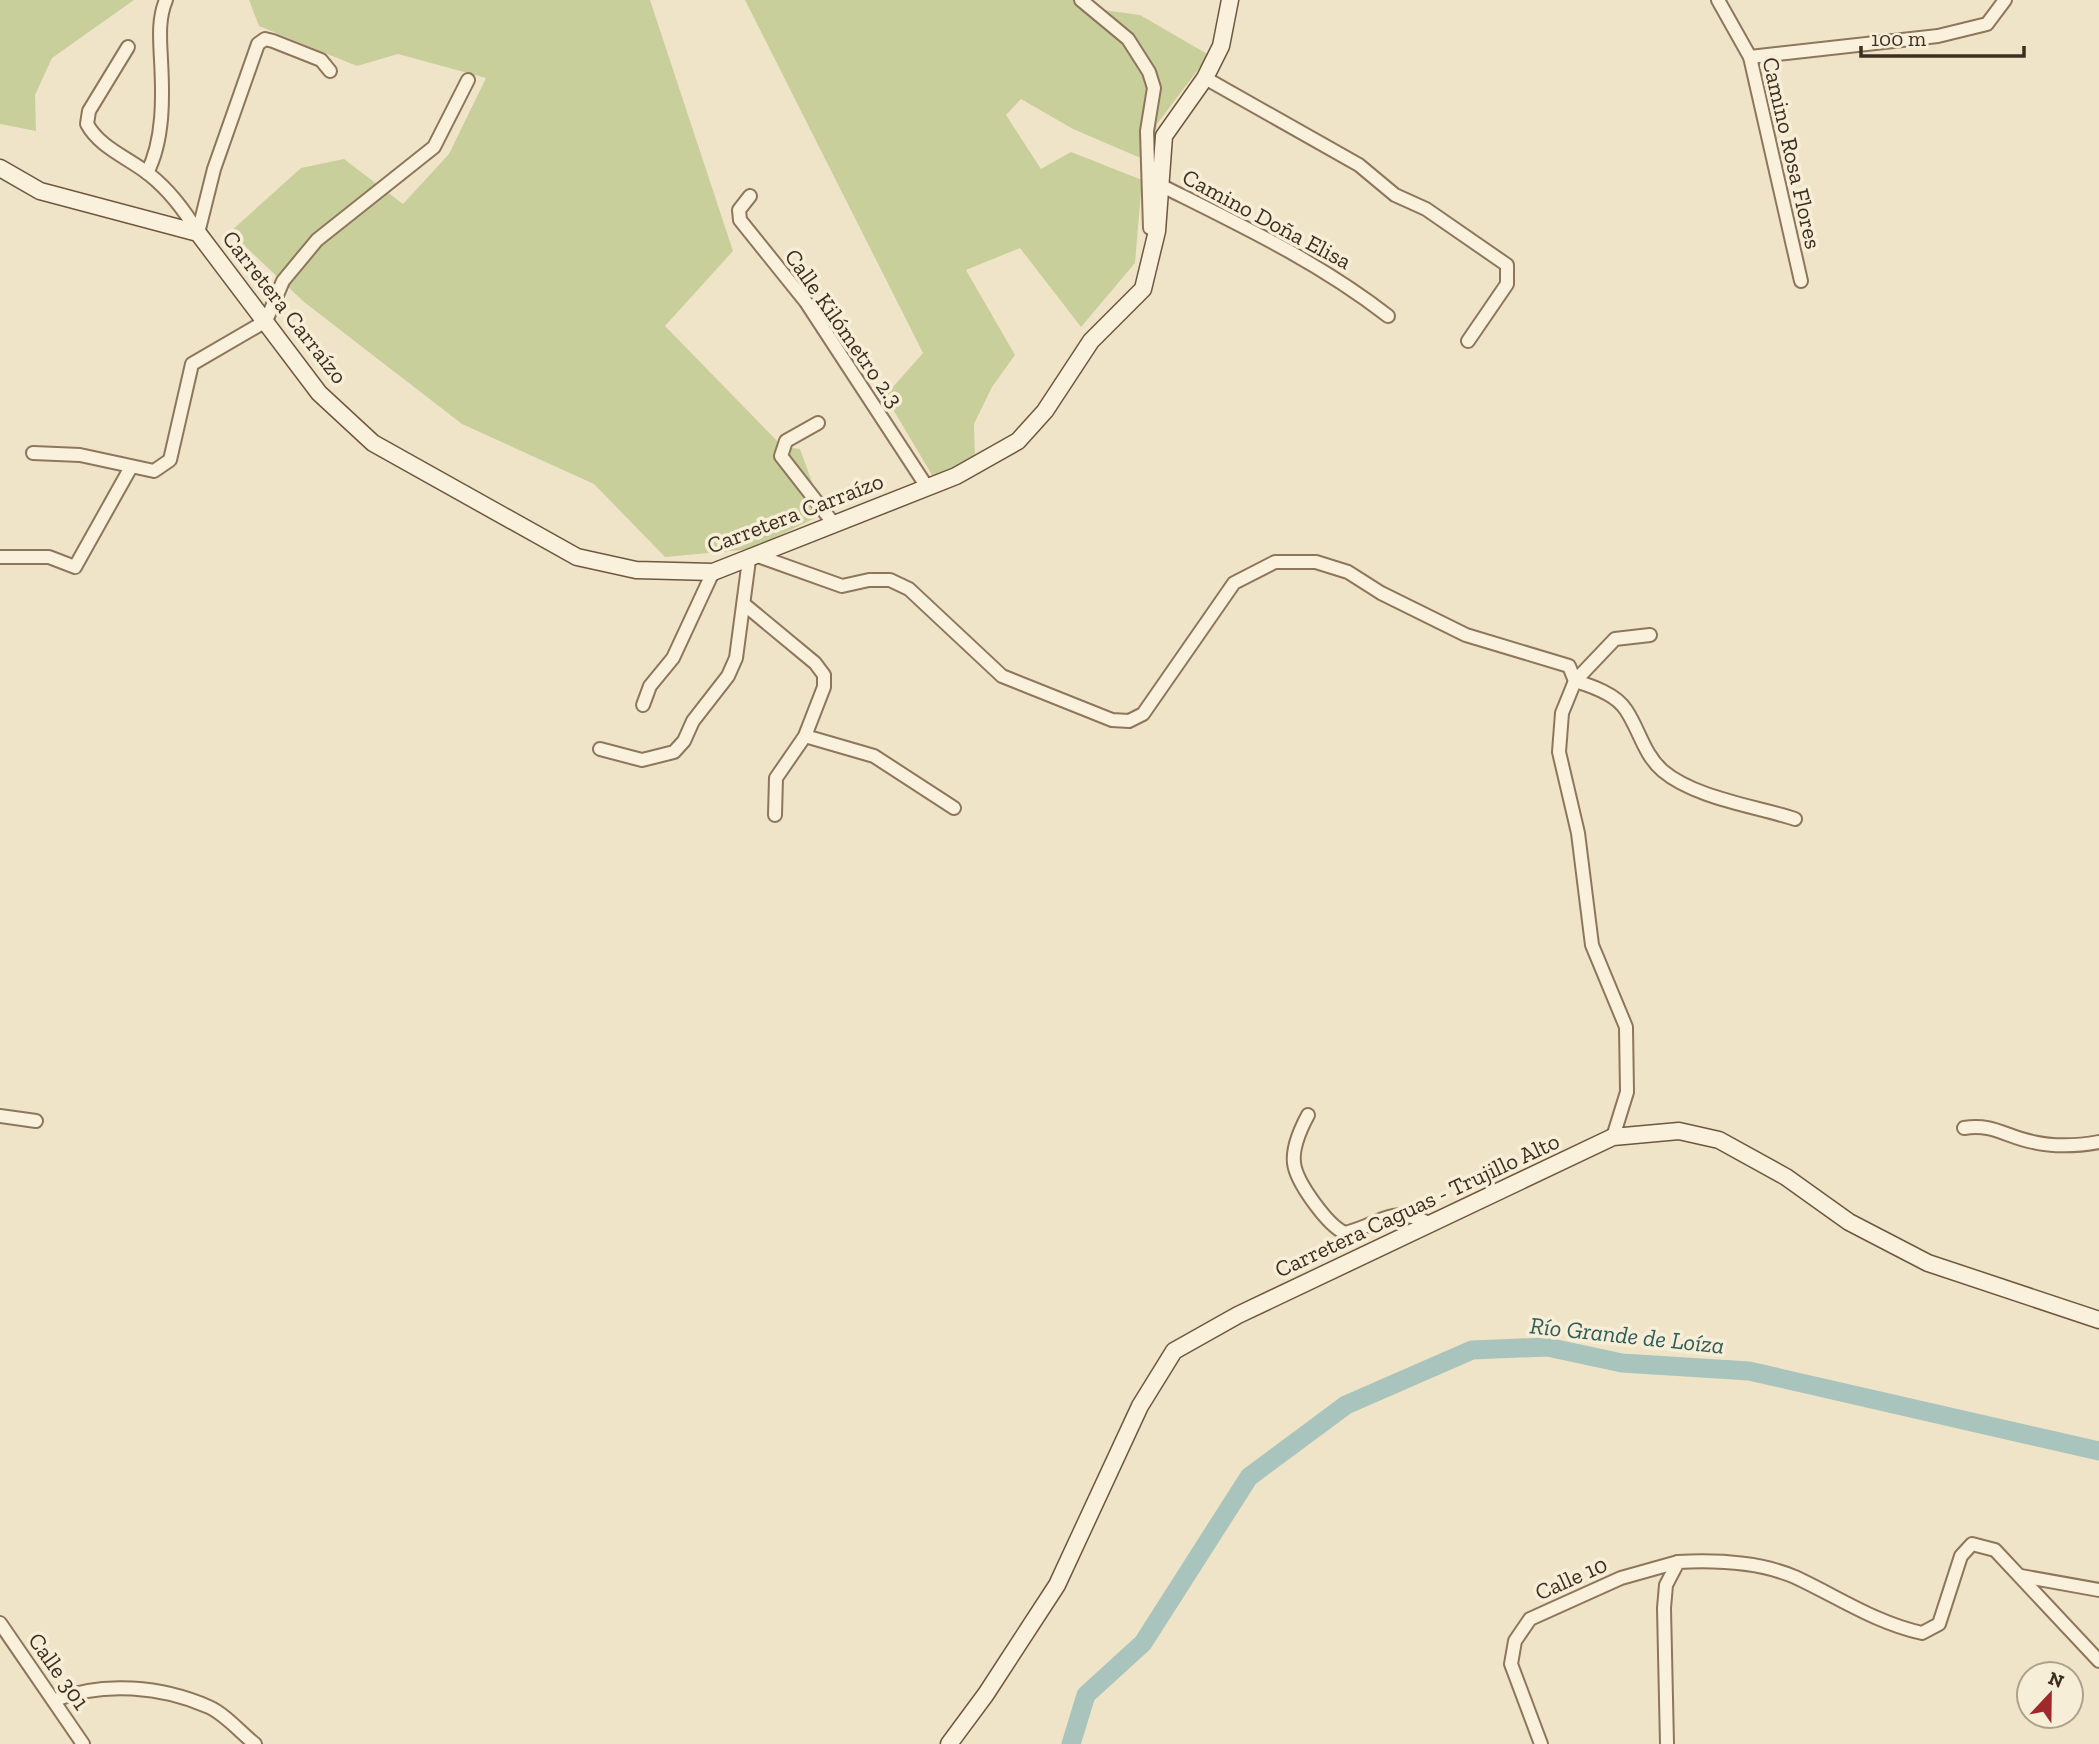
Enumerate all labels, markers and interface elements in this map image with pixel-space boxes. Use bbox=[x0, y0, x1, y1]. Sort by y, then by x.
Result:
scale bar bbox=[1861, 14, 2024, 58]
text: 100 m bbox=[1871, 26, 1926, 51]
street label: Camino Rosa Flores bbox=[1756, 54, 1828, 252]
street label: Camino Doña Elisa bbox=[1178, 163, 1356, 275]
street label: Carretera Carraízo bbox=[216, 225, 354, 389]
street label: Calle Kilómetro 2.3 bbox=[779, 243, 909, 413]
street label: Carretera Carraízo bbox=[703, 466, 887, 560]
street label: Carretera Caguas - Trujillo Alto bbox=[1270, 1127, 1564, 1283]
water label: Río Grande de Loíza bbox=[1528, 1310, 1726, 1360]
street label: Calle 10 bbox=[1530, 1550, 1612, 1606]
street label: Calle 301 bbox=[22, 1627, 96, 1715]
north arrow bbox=[2015, 1660, 2085, 1730]
text: N bbox=[2045, 1666, 2067, 1693]

